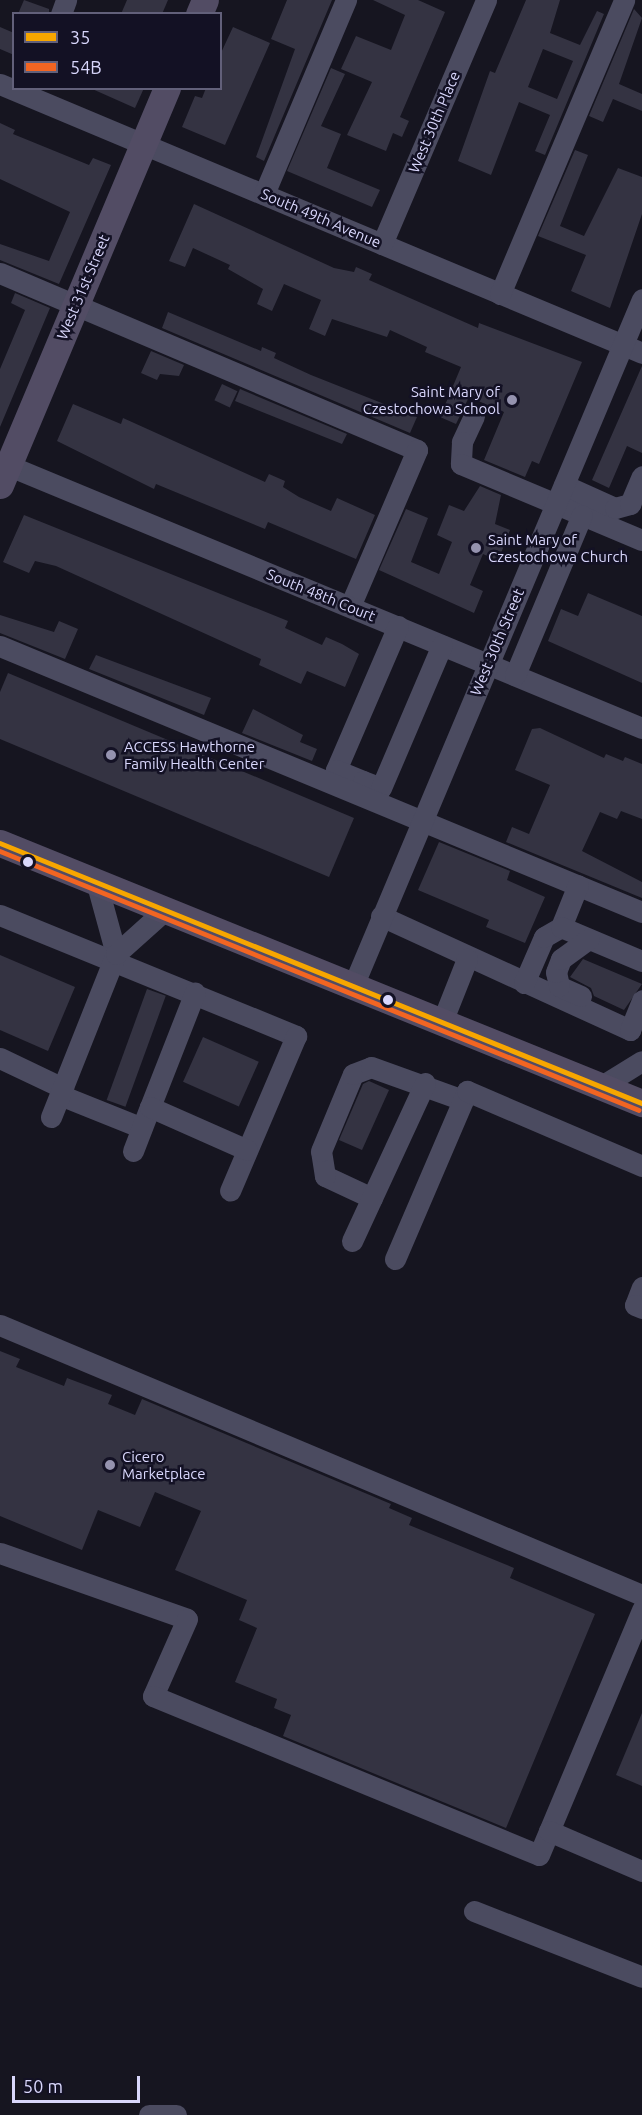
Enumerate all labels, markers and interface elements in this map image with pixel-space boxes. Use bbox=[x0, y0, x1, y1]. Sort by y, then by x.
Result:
legend bbox=[12, 12, 222, 90]
text: 35 bbox=[70, 27, 90, 47]
text: 54B bbox=[70, 57, 102, 77]
street label: West 30th Place bbox=[405, 69, 463, 175]
street label: South 49th Avenue bbox=[258, 185, 384, 251]
street label: West 31st Street bbox=[53, 232, 113, 342]
place label: Saint Mary of Czestochowa School bbox=[363, 382, 500, 417]
marker: Saint Mary of Czestochowa School bbox=[505, 393, 519, 407]
place label: Saint Mary of Czestochowa Church bbox=[488, 530, 628, 565]
marker: Saint Mary of Czestochowa Church bbox=[469, 541, 483, 555]
street label: South 48th Court bbox=[264, 565, 378, 625]
street label: West 30th Street bbox=[466, 586, 528, 698]
place label: ACCESS Hawthorne Family Health Center bbox=[124, 737, 264, 772]
marker: ACCESS Hawthorne Family Health Center bbox=[102, 746, 120, 764]
unlabelled marker bbox=[22, 856, 34, 868]
unlabelled marker bbox=[382, 994, 394, 1006]
place label: Cicero Marketplace bbox=[122, 1447, 206, 1482]
marker: Cicero Marketplace bbox=[103, 1458, 117, 1472]
scale bar bbox=[15, 2064, 142, 2102]
text: 50 m bbox=[23, 2076, 63, 2096]

